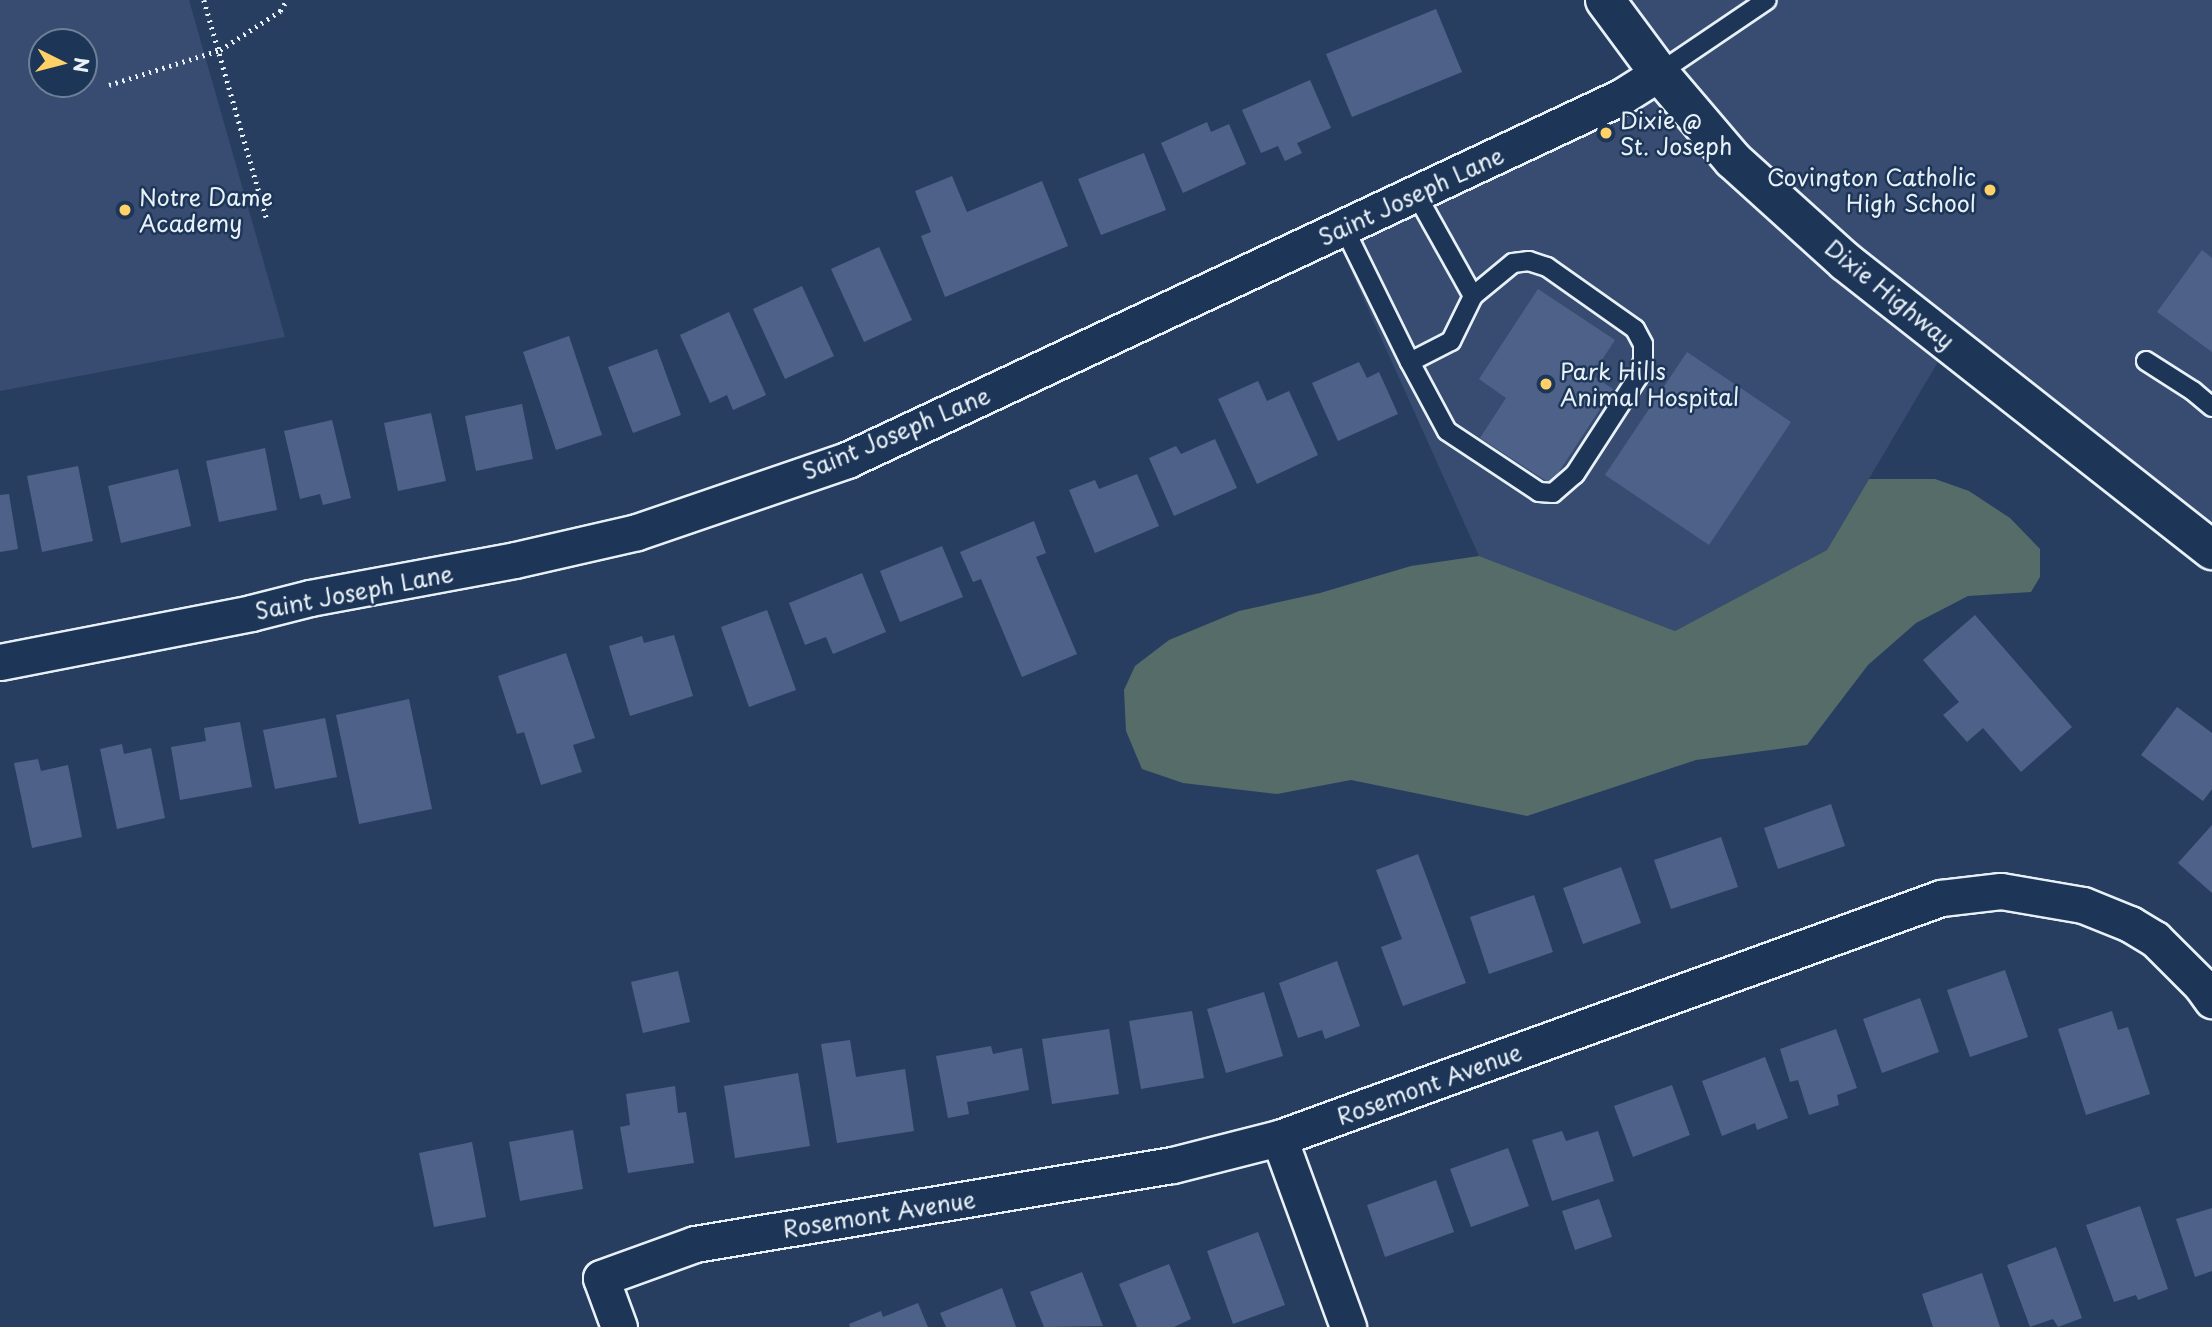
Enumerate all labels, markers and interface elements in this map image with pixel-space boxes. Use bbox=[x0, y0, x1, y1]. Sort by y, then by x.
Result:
north arrow bbox=[28, 28, 98, 98]
text: N bbox=[67, 56, 97, 74]
place label: Dixie @ St. Joseph bbox=[1620, 106, 1733, 160]
marker: Dixie @ St. Joseph bbox=[1598, 125, 1614, 141]
street label: Saint Joseph Lane bbox=[1313, 141, 1509, 251]
place label: Covington Catholic High School bbox=[1767, 163, 1976, 217]
marker: Covington Catholic High School bbox=[1982, 182, 1998, 198]
place label: Notre Dame Academy bbox=[139, 183, 274, 237]
marker: Notre Dame Academy bbox=[117, 202, 133, 218]
street label: Dixie Highway bbox=[1820, 234, 1960, 354]
place label: Park Hills Animal Hospital bbox=[1560, 357, 1740, 411]
marker: Park Hills Animal Hospital bbox=[1538, 376, 1554, 392]
street label: Saint Joseph Lane bbox=[797, 381, 995, 485]
street label: Saint Joseph Lane bbox=[252, 559, 456, 625]
street label: Rosemont Avenue bbox=[1333, 1038, 1525, 1130]
street label: Rosemont Avenue bbox=[781, 1185, 977, 1243]

